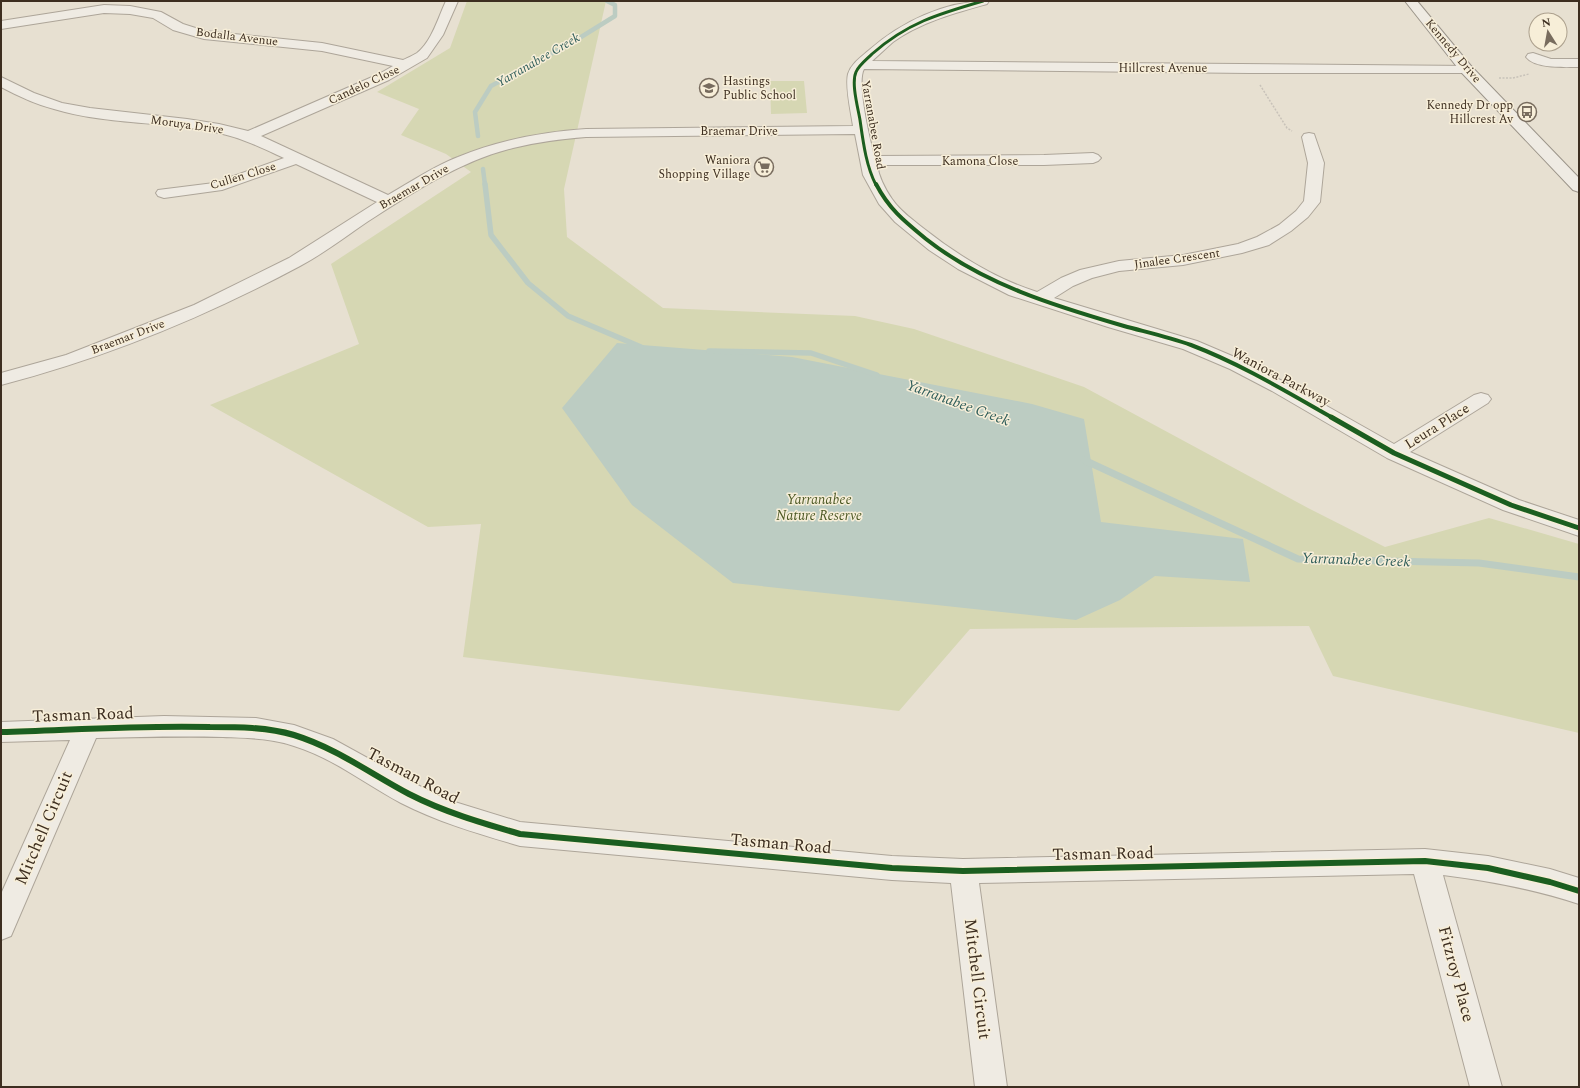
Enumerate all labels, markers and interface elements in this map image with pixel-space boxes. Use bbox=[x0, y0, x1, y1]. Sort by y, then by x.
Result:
north arrow bbox=[1528, 12, 1568, 52]
text: N bbox=[1540, 13, 1552, 32]
street label: Kennedy Drive bbox=[1420, 15, 1486, 87]
street label: Bodalla Avenue bbox=[195, 23, 279, 51]
water label: Yarranabee Creek bbox=[492, 28, 584, 92]
street label: Hillcrest Avenue bbox=[1119, 59, 1208, 78]
street label: Candelo Close bbox=[325, 60, 403, 110]
place label: Hastings Public School bbox=[723, 72, 796, 105]
school or university icon: Hastings Public School bbox=[698, 77, 720, 99]
street label: Yarranabee Road bbox=[856, 79, 890, 171]
place label: Kennedy Dr opp Hillcrest Av bbox=[1426, 96, 1514, 129]
bus stop icon: Kennedy Dr opp Hillcrest Av bbox=[1516, 101, 1538, 123]
street label: Moruya Drive bbox=[149, 110, 225, 140]
street label: Braemar Drive bbox=[700, 122, 778, 141]
place label: Waniora Shopping Village bbox=[659, 151, 750, 184]
street label: Kamona Close bbox=[942, 152, 1018, 171]
supermarket icon: Waniora Shopping Village bbox=[753, 156, 775, 178]
street label: Cullen Close bbox=[208, 157, 278, 195]
street label: Braemar Drive bbox=[376, 159, 453, 215]
street label: Jinalee Crescent bbox=[1133, 244, 1221, 274]
street label: Braemar Drive bbox=[88, 314, 168, 360]
street label: Waniora Parkway bbox=[1228, 342, 1335, 413]
water label: Yarranabee Creek bbox=[903, 374, 1013, 432]
street label: Leura Place bbox=[1401, 398, 1474, 454]
park label: Yarranabee Nature Reserve bbox=[776, 489, 862, 526]
water label: Yarranabee Creek bbox=[1301, 547, 1411, 573]
street label: Tasman Road bbox=[32, 700, 134, 730]
street label: Tasman Road bbox=[362, 741, 464, 811]
street label: Mitchell Circuit bbox=[8, 767, 80, 889]
street label: Tasman Road bbox=[729, 827, 833, 861]
street label: Tasman Road bbox=[1052, 840, 1154, 868]
street label: Mitchell Circuit bbox=[957, 917, 997, 1041]
street label: Fitzroy Place bbox=[1431, 923, 1481, 1025]

